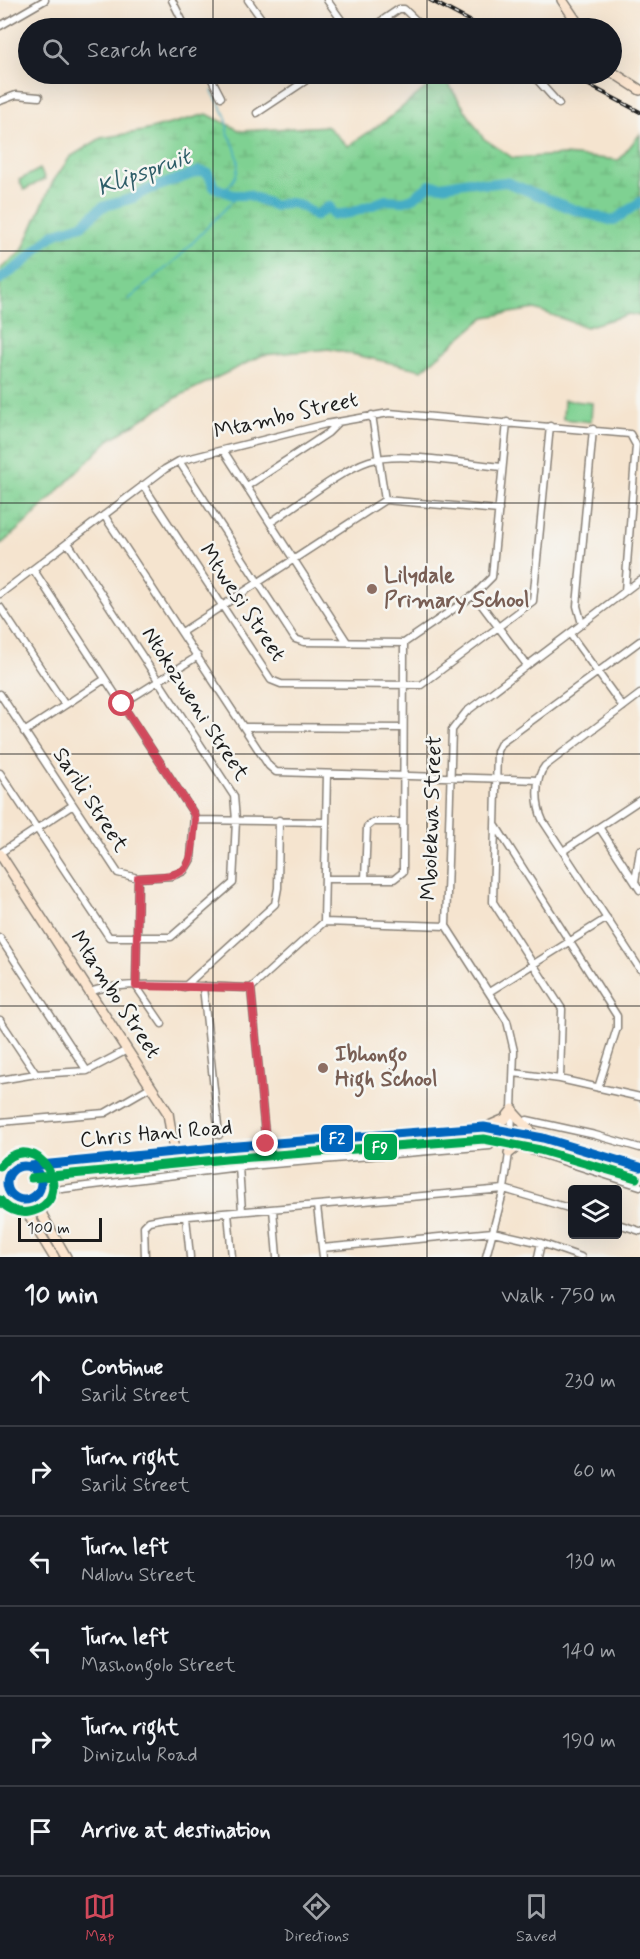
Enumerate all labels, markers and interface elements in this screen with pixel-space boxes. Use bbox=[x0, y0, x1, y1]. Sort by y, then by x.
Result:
search box bbox=[18, 18, 622, 84]
icon: search bbox=[39, 35, 72, 68]
text: Search here bbox=[87, 37, 198, 65]
water label: Klipspruit bbox=[93, 141, 197, 204]
street label: Mtambo Street bbox=[211, 386, 361, 446]
street label: Mtwesi Street bbox=[192, 539, 292, 667]
place label: Lilydale Primary School bbox=[384, 562, 529, 615]
marker: Lilydale Primary School bbox=[365, 582, 379, 596]
street label: Ntokozweni Street bbox=[135, 622, 255, 786]
route start bbox=[108, 690, 134, 716]
street label: Mbolekwa Street bbox=[415, 735, 449, 901]
street label: Sarili Street bbox=[46, 742, 134, 858]
street label: Mtambo Street bbox=[63, 926, 167, 1064]
place label: Ibhongo High School bbox=[335, 1041, 438, 1098]
marker: Ibhongo High School bbox=[316, 1061, 330, 1075]
street label: Chris Hani Road bbox=[79, 1113, 233, 1155]
line badge: F2 bbox=[320, 1124, 354, 1153]
text: F2 bbox=[329, 1129, 345, 1150]
route end bbox=[252, 1130, 278, 1156]
line badge: F9 bbox=[363, 1133, 398, 1161]
text: F9 bbox=[372, 1138, 388, 1159]
map controls bbox=[568, 1185, 622, 1239]
button: layers bbox=[568, 1185, 622, 1239]
scale bar bbox=[18, 1215, 102, 1242]
text: 100 m bbox=[27, 1218, 70, 1239]
text: 10 min bbox=[24, 1279, 99, 1313]
text: Walk · 750 m bbox=[501, 1283, 616, 1310]
text: Continue bbox=[81, 1354, 163, 1382]
icon: ahead bbox=[24, 1365, 57, 1398]
text: 230 m bbox=[564, 1368, 616, 1395]
text: Sarili Street bbox=[81, 1382, 190, 1409]
text: Turn right bbox=[81, 1444, 179, 1472]
icon: right bbox=[24, 1455, 57, 1488]
text: 60 m bbox=[573, 1458, 616, 1485]
text: Sarili Street bbox=[81, 1472, 190, 1499]
text: Turn left bbox=[81, 1534, 169, 1562]
icon: left bbox=[24, 1545, 57, 1578]
text: 130 m bbox=[565, 1548, 616, 1575]
text: Ndlovu Street bbox=[81, 1562, 196, 1589]
text: Turn left bbox=[81, 1624, 169, 1652]
icon: left bbox=[24, 1635, 57, 1668]
text: 140 m bbox=[562, 1638, 616, 1665]
text: Mashongolo Street bbox=[81, 1652, 236, 1679]
text: Turn right bbox=[81, 1714, 179, 1742]
icon: right bbox=[24, 1725, 57, 1758]
text: 190 m bbox=[562, 1728, 616, 1755]
text: Dinizulu Road bbox=[81, 1742, 198, 1769]
icon: arrive bbox=[24, 1815, 57, 1848]
text: Arrive at destination bbox=[81, 1817, 271, 1845]
tab: Map bbox=[83, 1890, 116, 1947]
tab: Directions bbox=[283, 1890, 349, 1947]
tab: Saved bbox=[516, 1890, 557, 1947]

